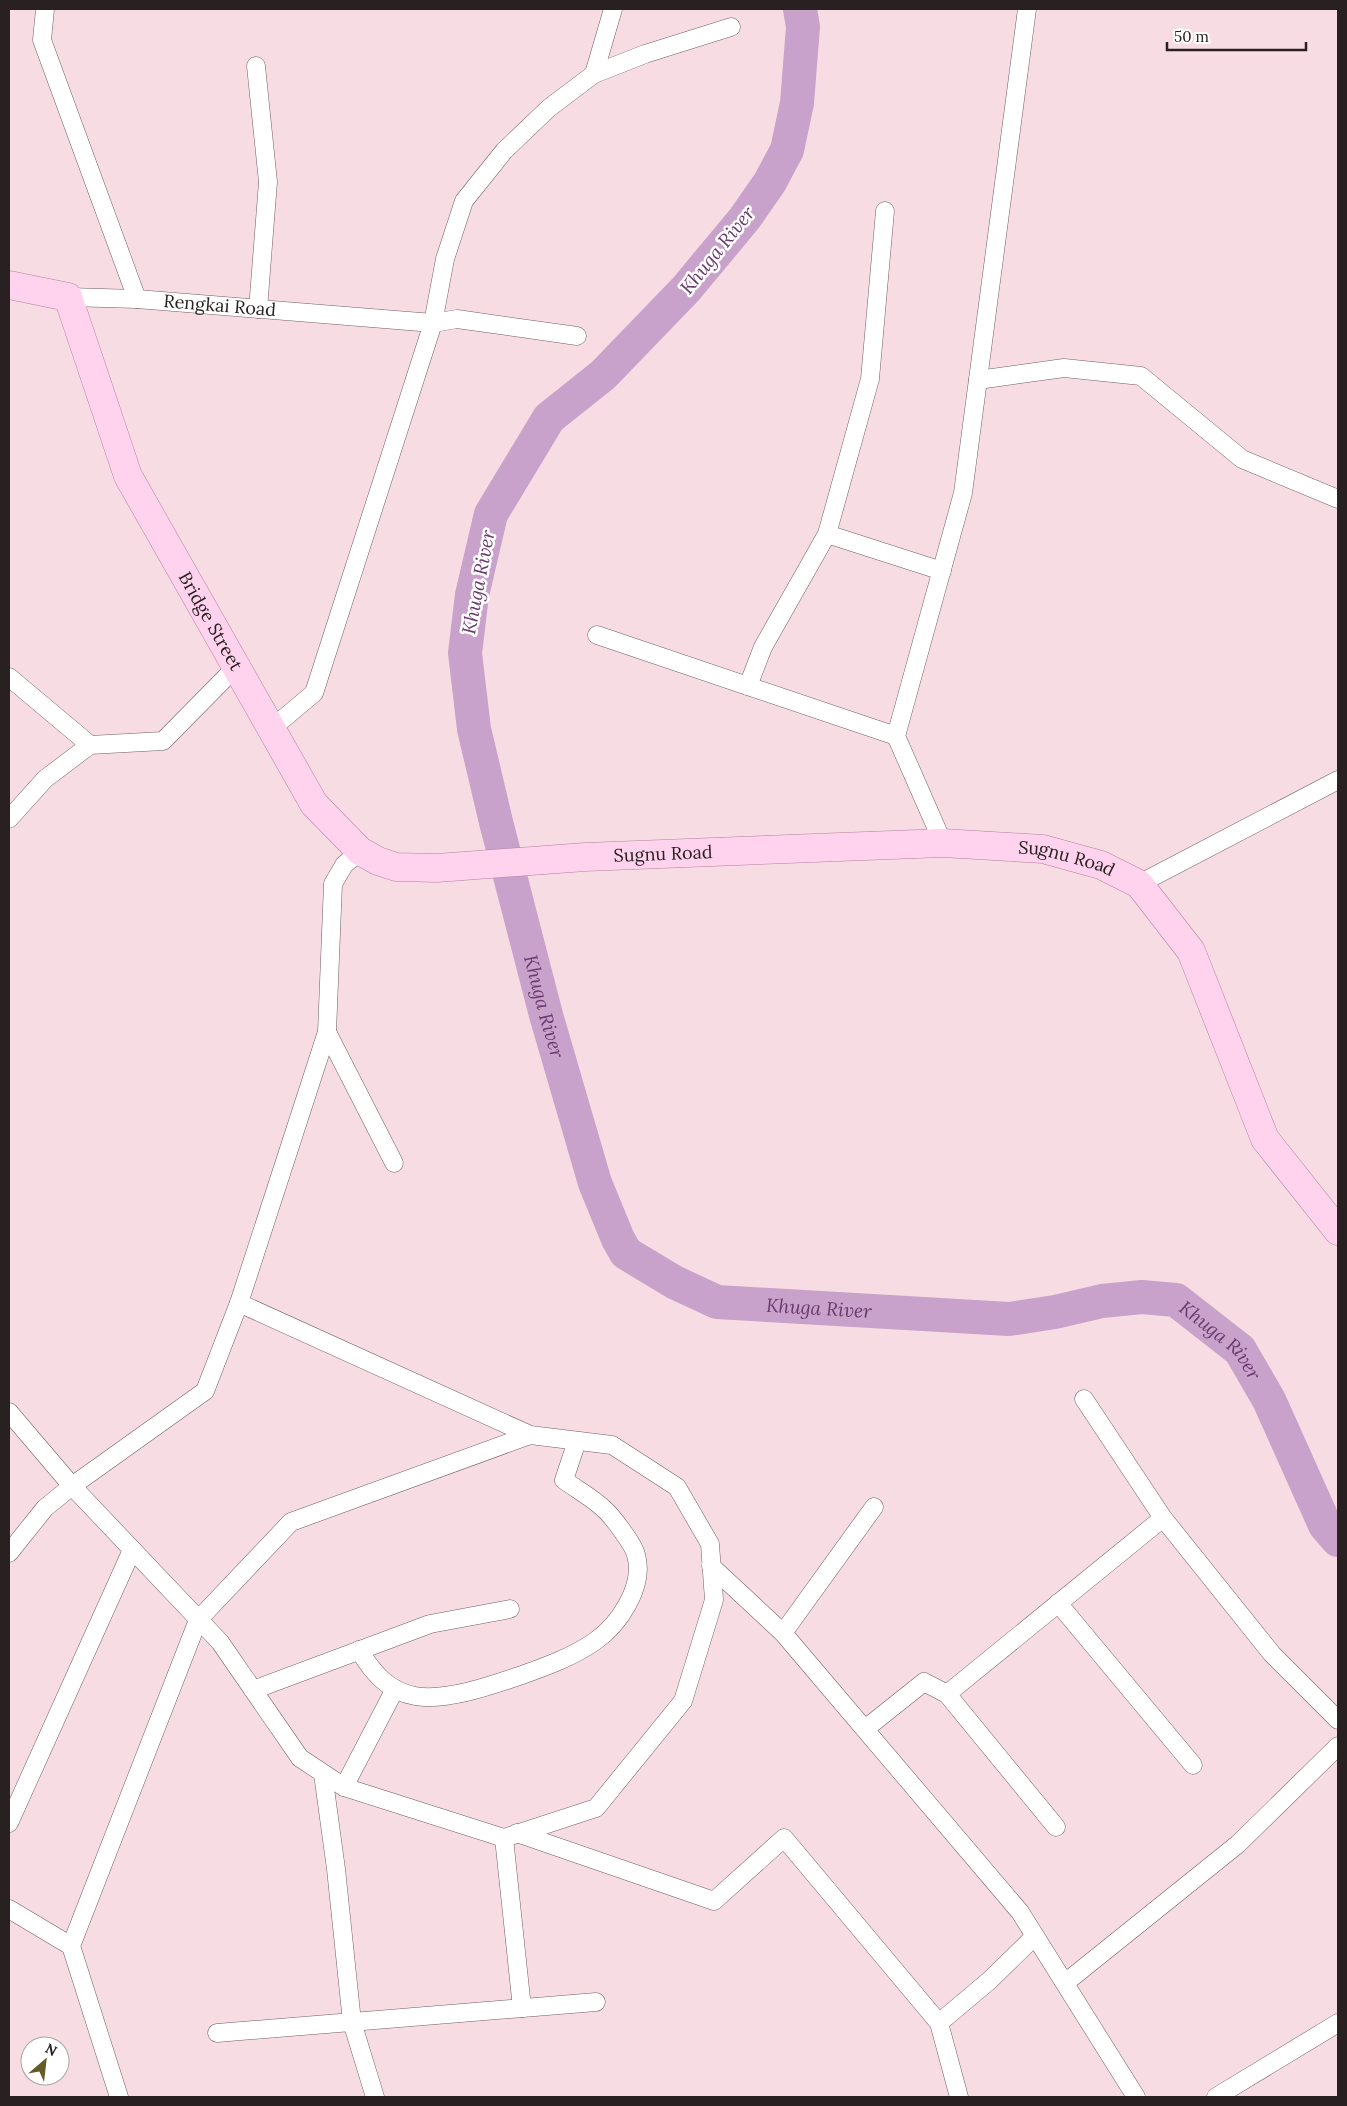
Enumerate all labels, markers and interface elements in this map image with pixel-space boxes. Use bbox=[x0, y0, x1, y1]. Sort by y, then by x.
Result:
scale bar bbox=[1167, 20, 1306, 52]
text: 50 m bbox=[1174, 27, 1209, 46]
water label: Khuga River bbox=[674, 201, 760, 299]
street label: Rengkai Road bbox=[163, 289, 277, 321]
water label: Khuga River bbox=[456, 527, 500, 636]
street label: Bridge Street bbox=[174, 567, 248, 675]
street label: Sugnu Road bbox=[1018, 836, 1119, 881]
street label: Sugnu Road bbox=[613, 840, 713, 867]
water label: Khuga River bbox=[519, 952, 570, 1061]
water label: Khuga River bbox=[765, 1293, 873, 1323]
water label: Khuga River bbox=[1175, 1295, 1267, 1384]
north arrow bbox=[20, 2036, 70, 2086]
text: N bbox=[42, 2039, 60, 2060]

